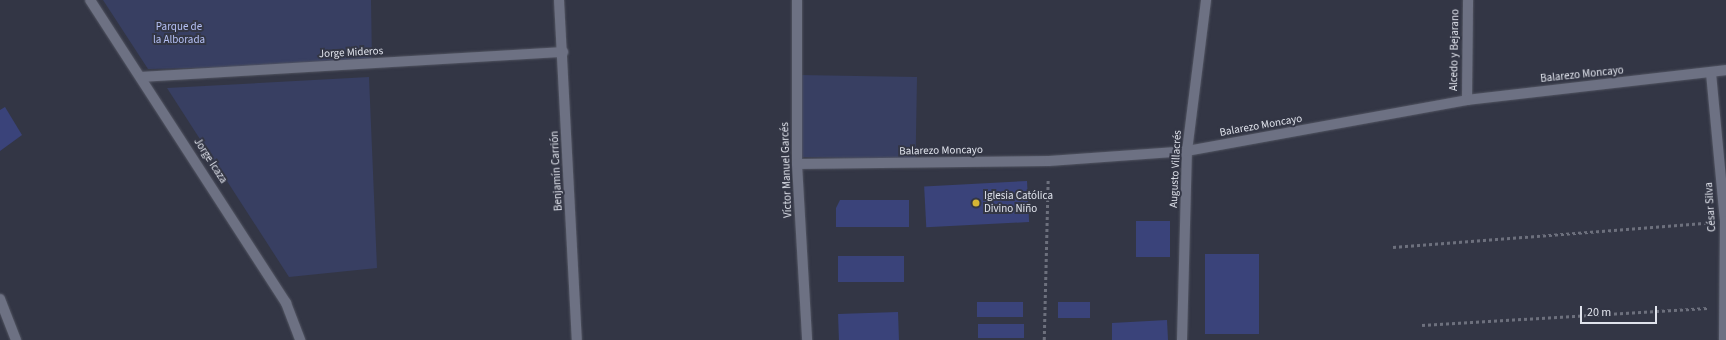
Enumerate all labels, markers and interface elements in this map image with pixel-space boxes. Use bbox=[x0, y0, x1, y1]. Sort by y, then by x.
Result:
street label: Alcedo y Bejarano bbox=[1448, 9, 1462, 91]
park label: Parque de la Alborada bbox=[153, 21, 205, 47]
street label: Jorge Mideros bbox=[318, 45, 384, 61]
street label: Balarezo Moncayo bbox=[1540, 64, 1624, 86]
street label: Balarezo Moncayo bbox=[1219, 112, 1303, 140]
street label: Víctor Manuel Garcés bbox=[779, 122, 795, 218]
street label: Augusto Villacrés bbox=[1167, 130, 1185, 208]
street label: Benjamín Carrión bbox=[548, 131, 566, 211]
street label: Jorge Icaza bbox=[190, 136, 230, 186]
street label: Balarezo Moncayo bbox=[899, 144, 983, 158]
street label: César Silva bbox=[1703, 182, 1719, 232]
place label: Iglesia Católica Divino Niño bbox=[984, 190, 1053, 216]
marker: Iglesia Católica Divino Niño bbox=[971, 198, 981, 208]
scale bar bbox=[1582, 298, 1659, 324]
text: 20 m bbox=[1587, 304, 1611, 321]

